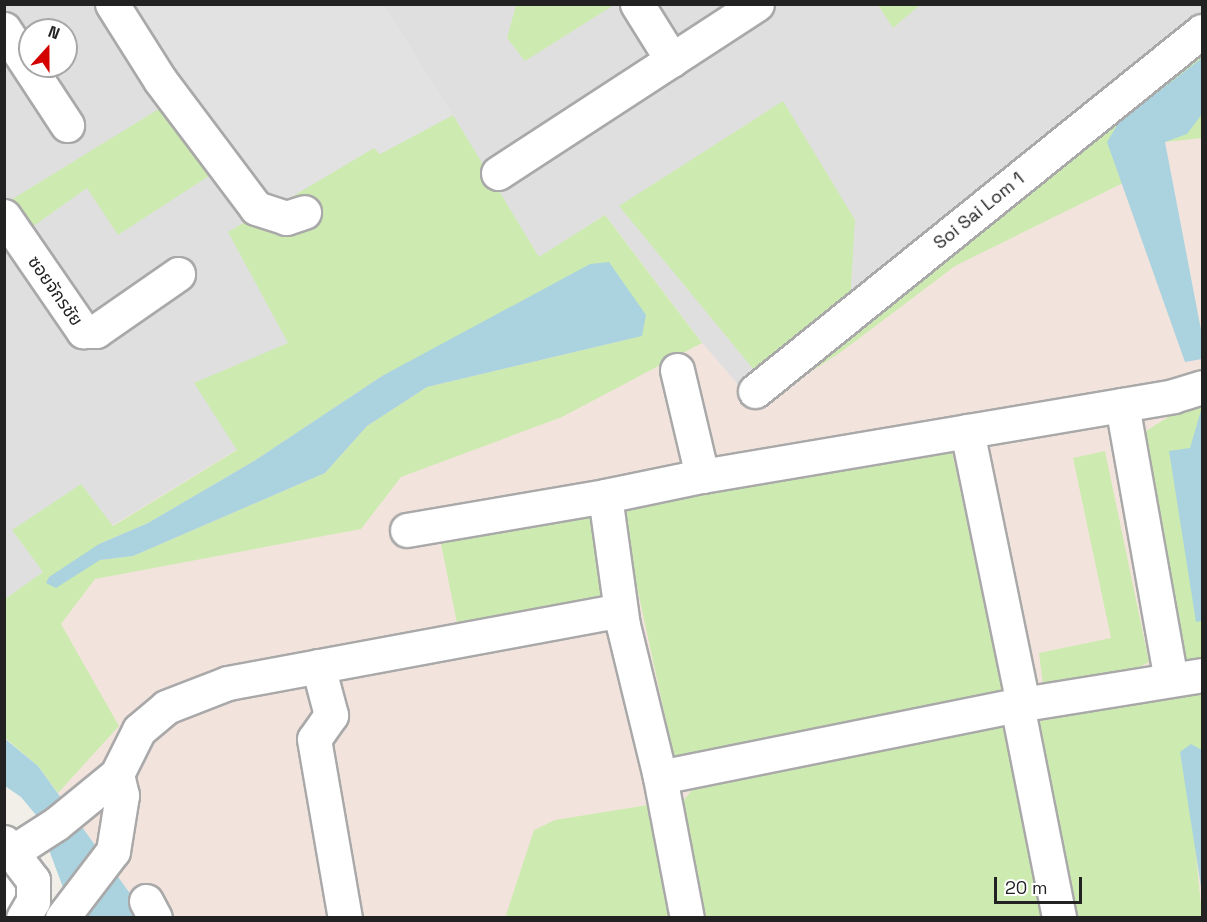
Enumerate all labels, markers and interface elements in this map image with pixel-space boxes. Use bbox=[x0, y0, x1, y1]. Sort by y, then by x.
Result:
north arrow bbox=[18, 18, 78, 78]
text: N bbox=[45, 21, 63, 44]
street label: Soi Sai Lom 1 bbox=[929, 168, 1029, 254]
street label: ซอยจักรชัย bbox=[23, 252, 87, 330]
scale bar bbox=[997, 865, 1086, 903]
text: 20 m bbox=[1005, 876, 1048, 899]

